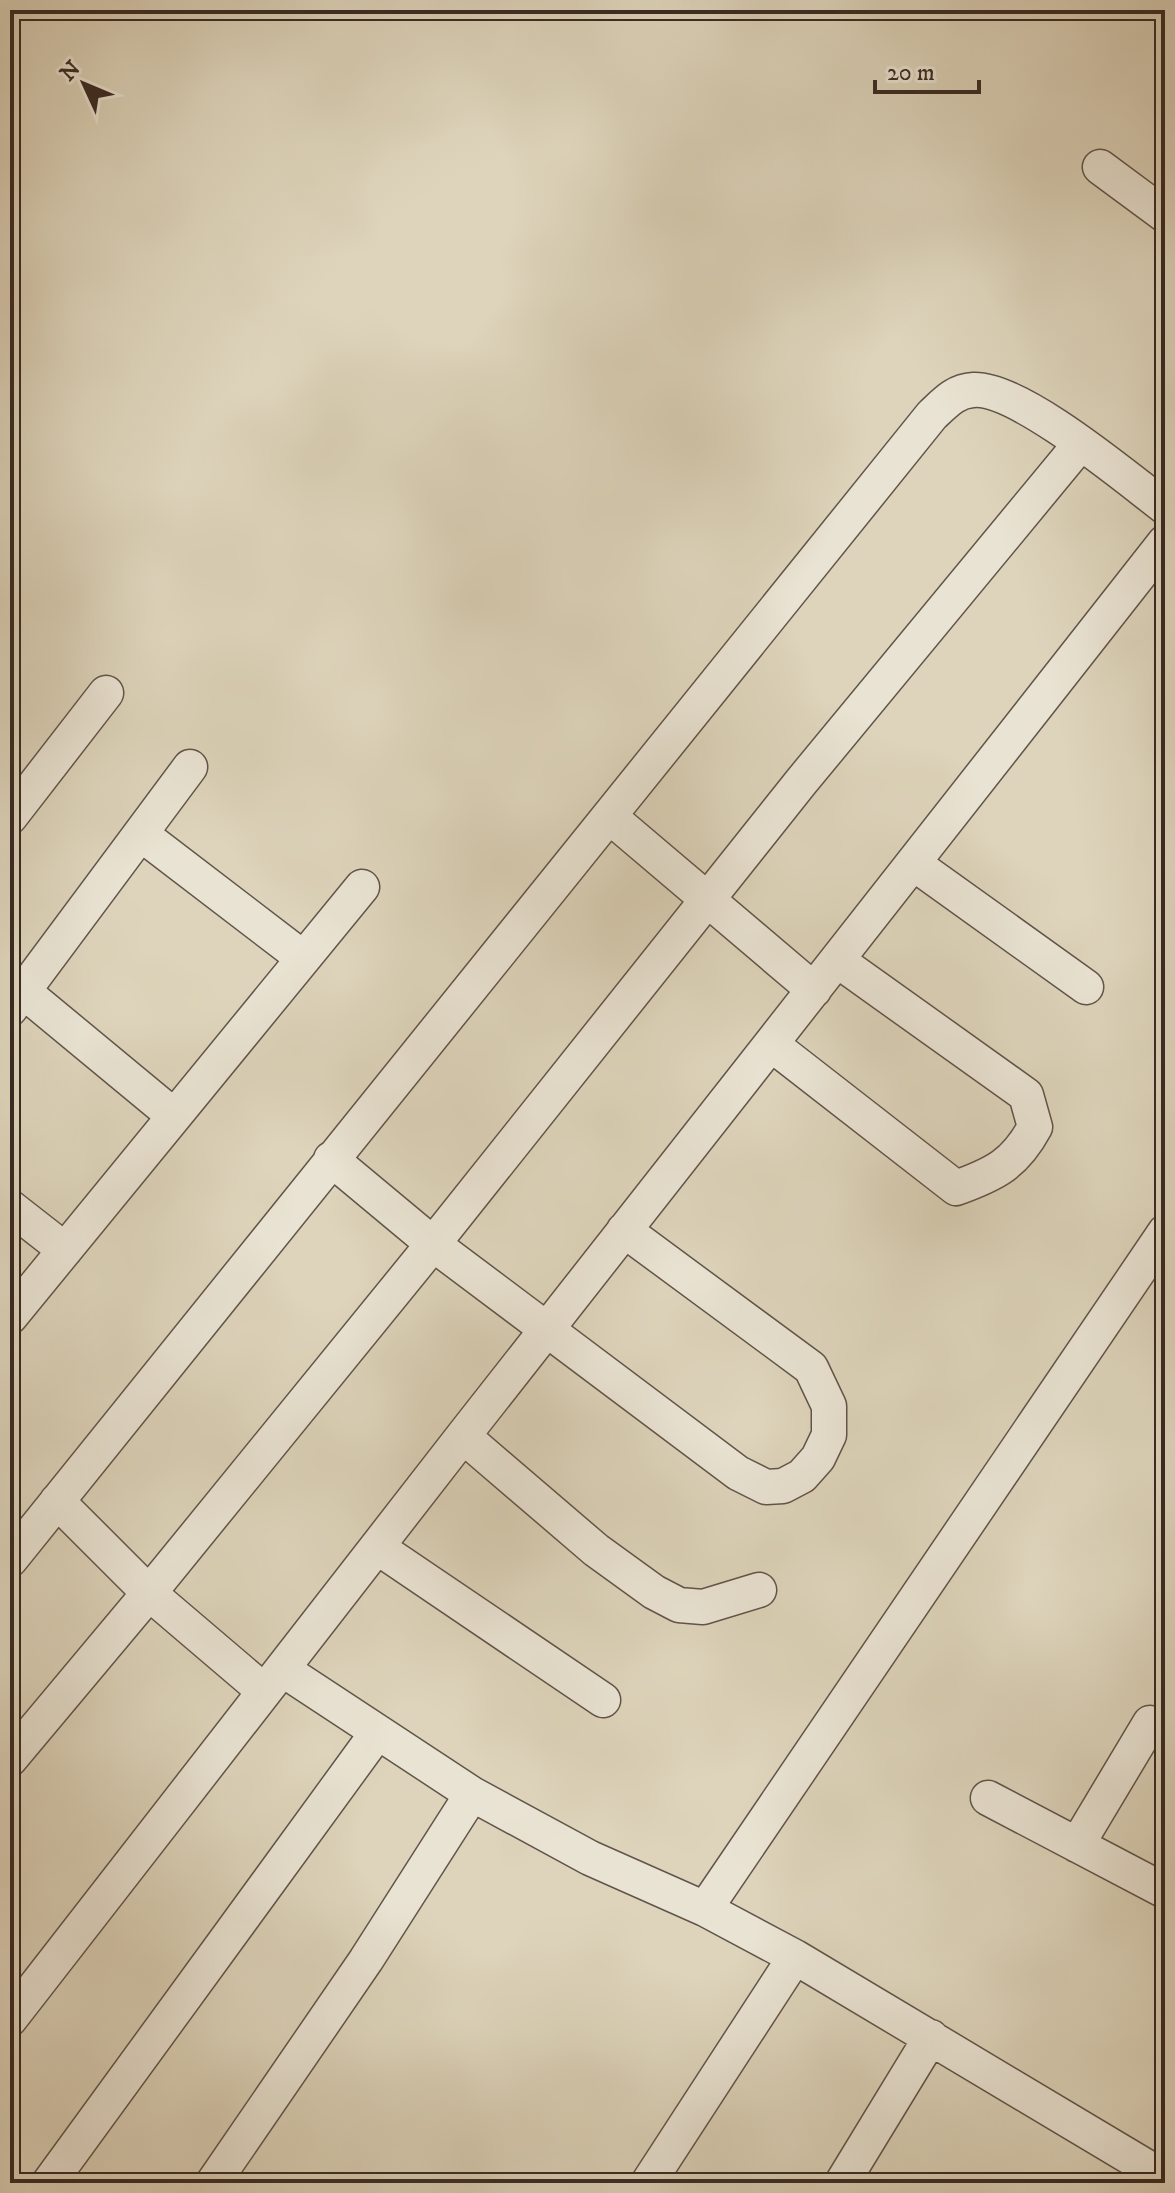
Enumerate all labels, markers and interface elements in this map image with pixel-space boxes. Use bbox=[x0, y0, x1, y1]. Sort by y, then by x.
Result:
north arrow bbox=[44, 44, 124, 124]
scale bar bbox=[875, 44, 979, 94]
text: N bbox=[55, 55, 87, 87]
text: 20 m bbox=[887, 58, 935, 88]

